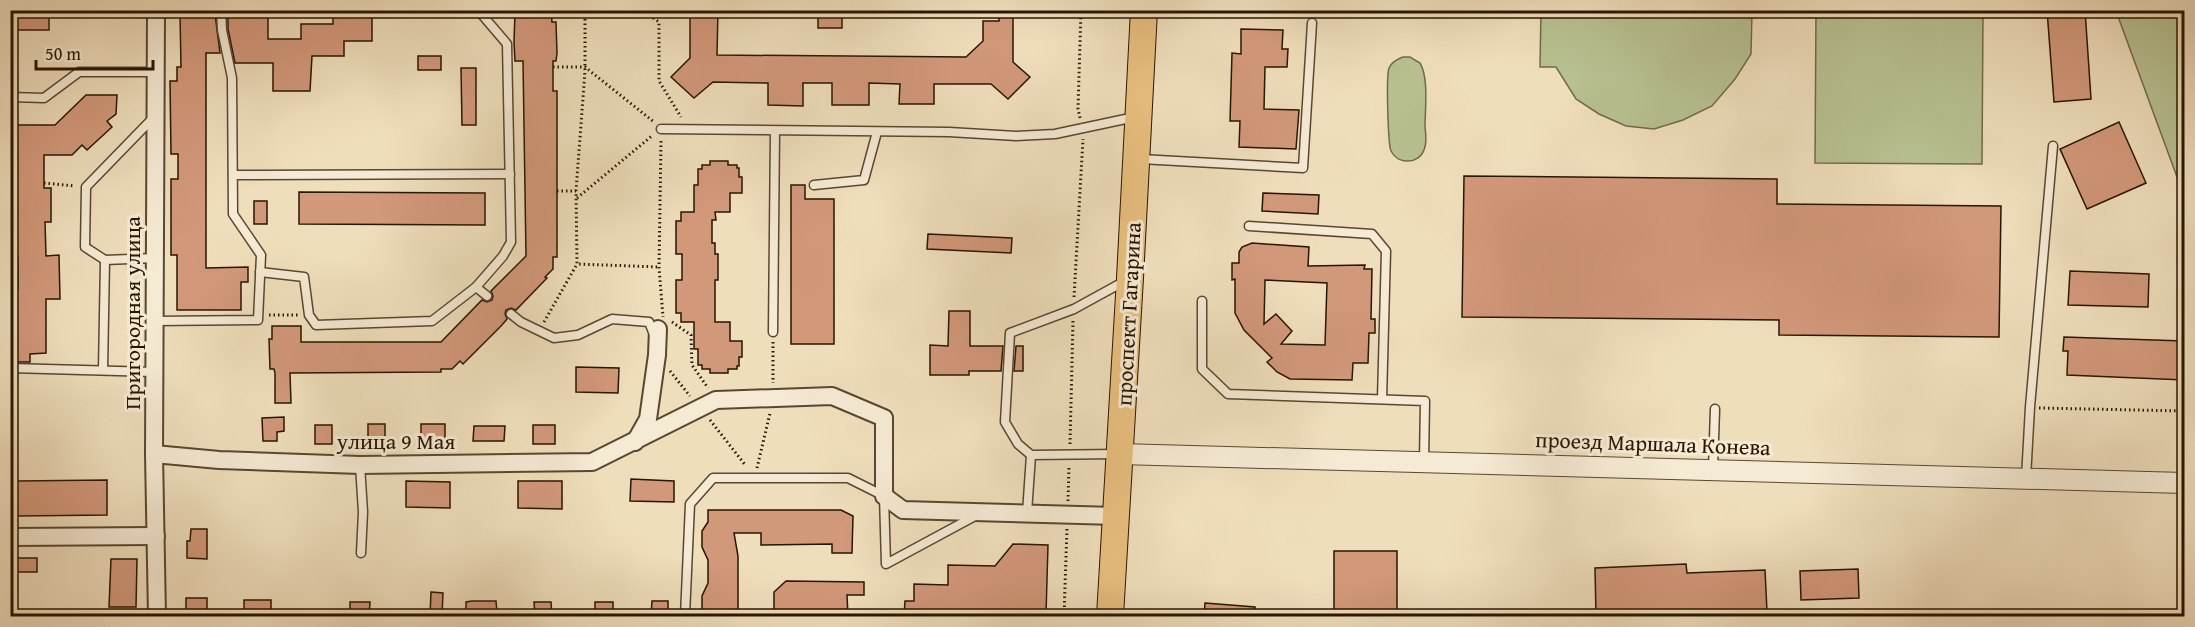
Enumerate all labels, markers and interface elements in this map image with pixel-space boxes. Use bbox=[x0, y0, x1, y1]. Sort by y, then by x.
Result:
scale bar bbox=[36, 33, 153, 71]
text: 50 m bbox=[45, 40, 81, 67]
street label: Пригородная улица bbox=[116, 216, 148, 410]
street label: проспект Гагарина bbox=[1107, 221, 1149, 407]
street label: проезд Маршала Конева bbox=[1535, 423, 1772, 463]
street label: улица 9 Мая bbox=[336, 425, 455, 457]

